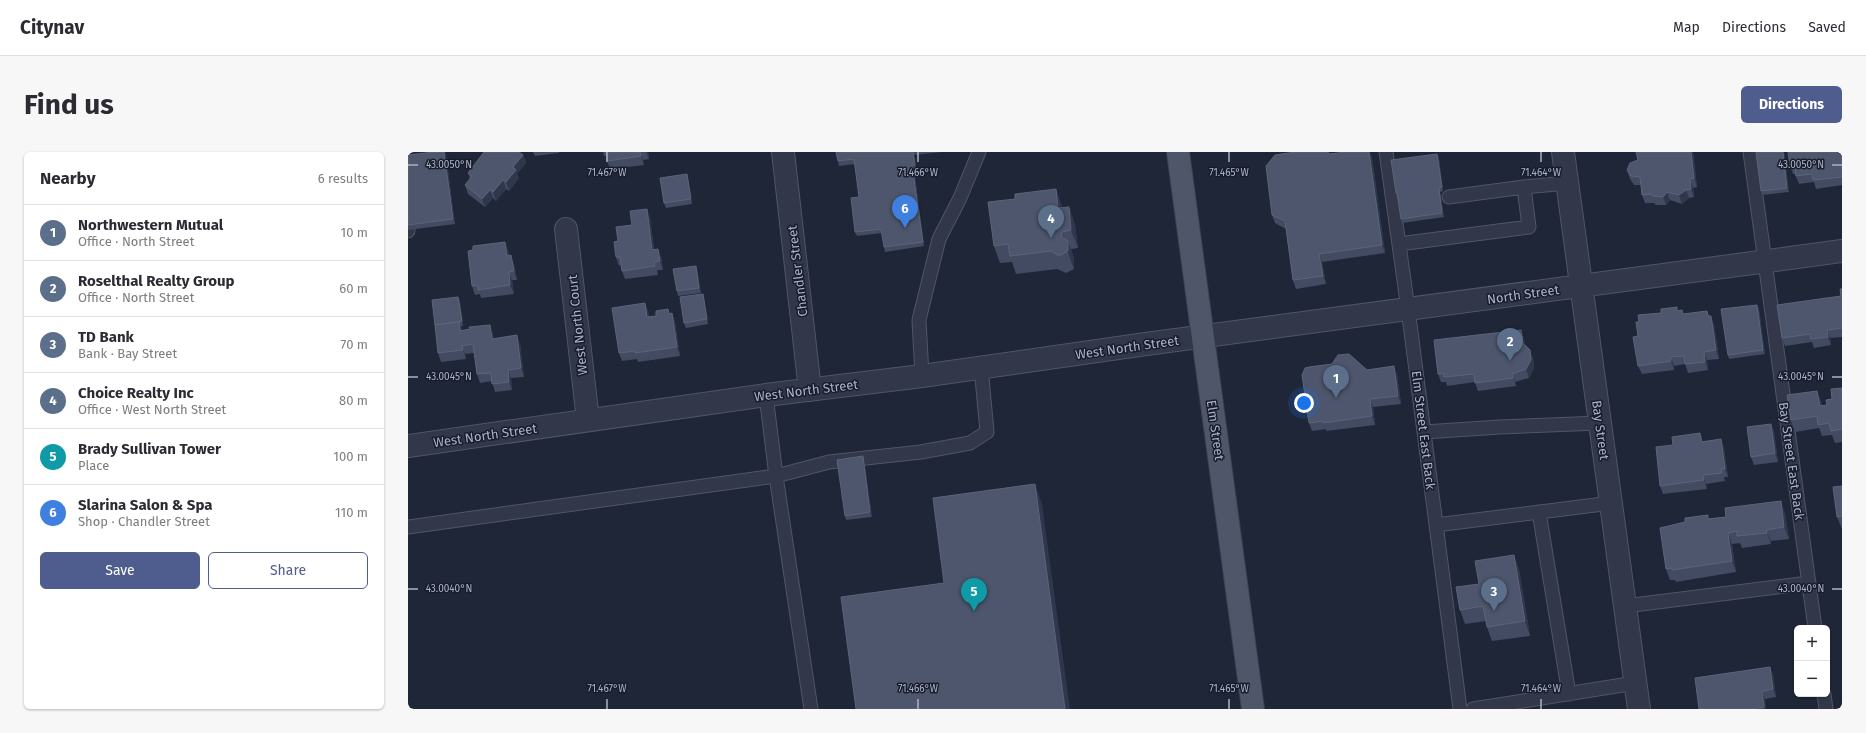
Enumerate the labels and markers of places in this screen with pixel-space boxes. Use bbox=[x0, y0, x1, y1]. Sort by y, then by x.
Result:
pin: 6 bbox=[892, 195, 918, 228]
pin: 4 bbox=[1038, 205, 1064, 238]
pin: 2 bbox=[1497, 328, 1523, 361]
pin: 1 bbox=[1323, 365, 1349, 398]
pin: 5 bbox=[961, 578, 987, 611]
pin: 3 bbox=[1481, 578, 1507, 611]

